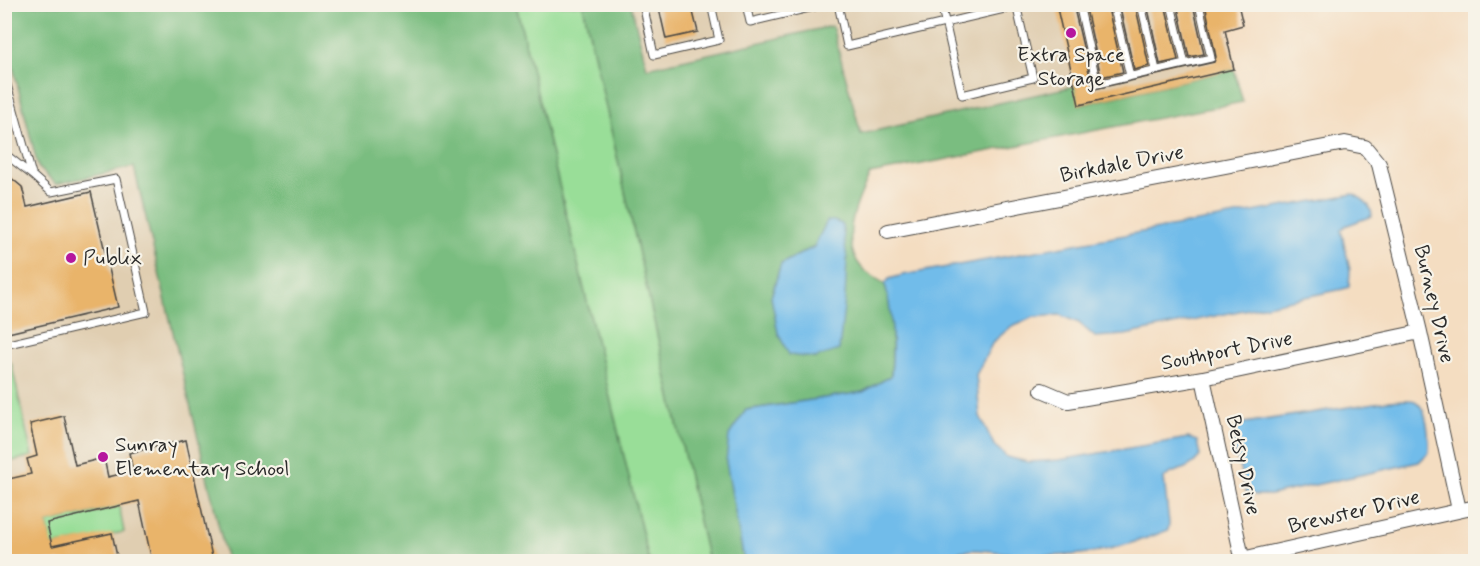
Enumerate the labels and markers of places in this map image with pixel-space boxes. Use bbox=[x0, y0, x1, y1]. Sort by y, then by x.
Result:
marker: Extra Space Storage bbox=[1064, 26, 1078, 40]
place label: Extra Space Storage bbox=[1017, 41, 1125, 93]
place label: Publix bbox=[83, 244, 142, 272]
marker: Publix bbox=[64, 251, 78, 265]
place label: Sunray Elementary School bbox=[115, 431, 290, 483]
marker: Sunray Elementary School bbox=[96, 450, 110, 464]

